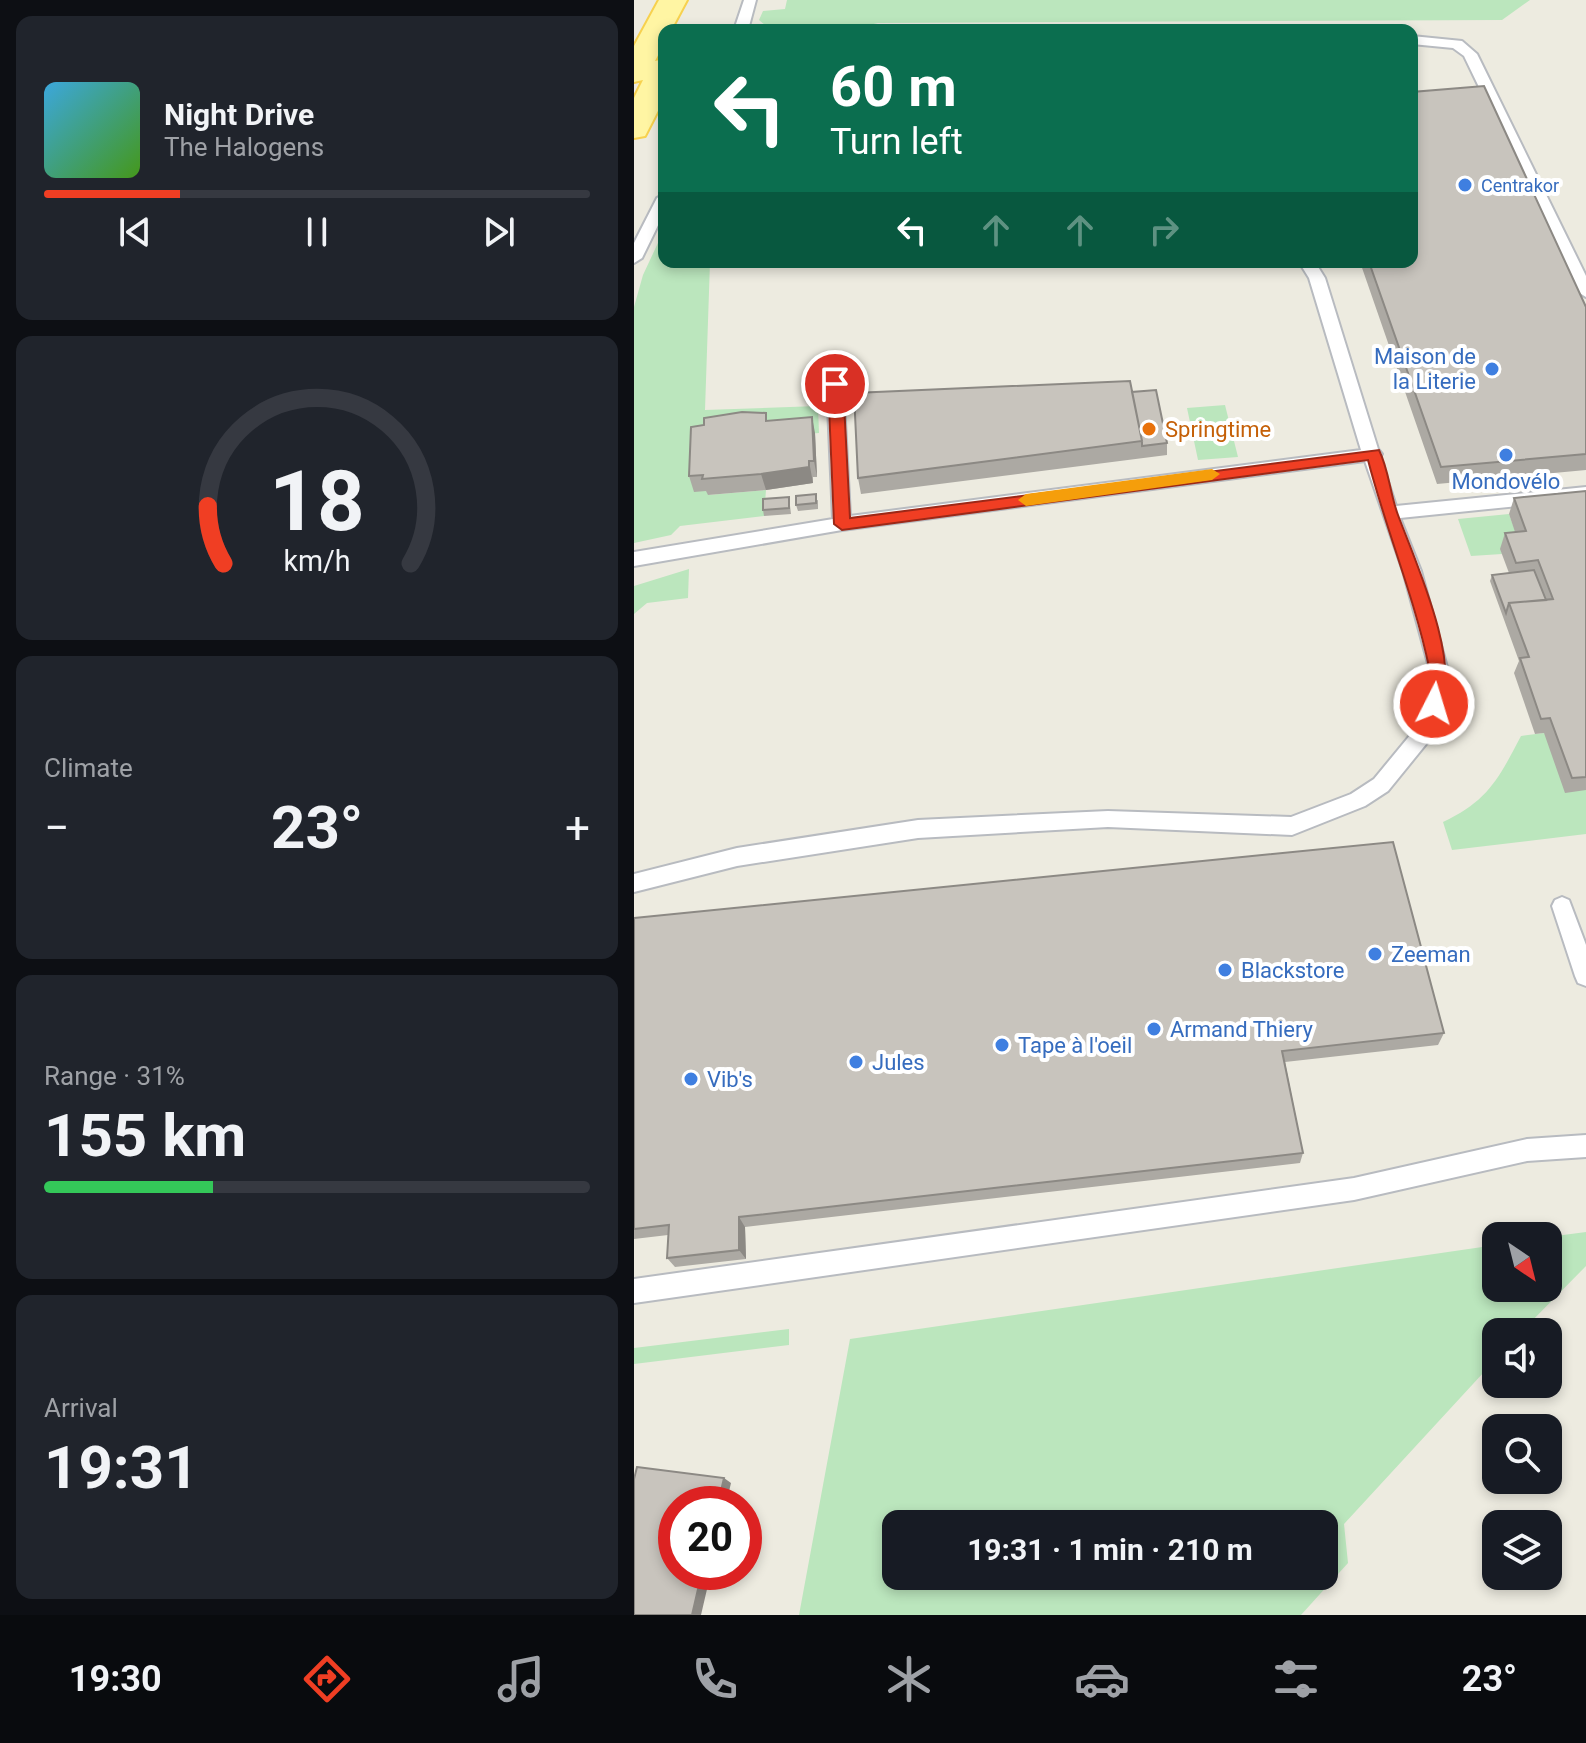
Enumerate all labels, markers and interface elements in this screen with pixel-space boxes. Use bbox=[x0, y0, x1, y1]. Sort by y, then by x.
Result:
text: 60 m bbox=[830, 54, 957, 120]
icon: left bbox=[698, 56, 802, 160]
text: Night Drive bbox=[164, 97, 314, 132]
text: Turn left bbox=[830, 121, 963, 163]
text: The Halogens bbox=[164, 132, 324, 162]
place label: Centrakor bbox=[1481, 175, 1559, 196]
marker: Centrakor bbox=[1456, 176, 1474, 194]
icon: left bbox=[890, 208, 934, 252]
icon: ahead bbox=[974, 208, 1018, 252]
icon: ahead bbox=[1058, 208, 1102, 252]
icon: right bbox=[1142, 208, 1186, 252]
icon: previous bbox=[113, 210, 157, 254]
icon: pause bbox=[295, 210, 339, 254]
icon: next bbox=[477, 210, 521, 254]
place label: Maison de la Literie bbox=[1374, 344, 1476, 394]
pin bbox=[801, 350, 869, 418]
marker: Maison de la Literie bbox=[1483, 360, 1501, 378]
icon: arrive bbox=[813, 362, 857, 406]
place label: Springtime bbox=[1165, 417, 1271, 442]
marker: Springtime bbox=[1140, 420, 1158, 438]
marker: Mondovélo bbox=[1497, 446, 1515, 464]
text: 18 bbox=[269, 452, 365, 549]
place label: Mondovélo bbox=[1452, 469, 1560, 494]
text: km/h bbox=[283, 544, 351, 578]
position arrow bbox=[1392, 662, 1476, 746]
text: Climate bbox=[44, 753, 133, 783]
text: 23° bbox=[271, 792, 363, 863]
text: − bbox=[44, 802, 69, 854]
text: + bbox=[565, 802, 590, 854]
place label: Zeeman bbox=[1391, 942, 1471, 967]
marker: Zeeman bbox=[1366, 945, 1384, 963]
place label: Blackstore bbox=[1241, 958, 1345, 983]
marker: Blackstore bbox=[1216, 961, 1234, 979]
place label: Armand Thiery bbox=[1170, 1017, 1314, 1042]
marker: Armand Thiery bbox=[1145, 1020, 1163, 1038]
place label: Tape à l'oeil bbox=[1018, 1033, 1132, 1058]
marker: Tape à l'oeil bbox=[993, 1036, 1011, 1054]
place label: Jules bbox=[872, 1050, 925, 1075]
marker: Jules bbox=[847, 1053, 865, 1071]
text: Range · 31% bbox=[44, 1061, 185, 1091]
place label: Vib's bbox=[707, 1067, 753, 1092]
marker: Vib's bbox=[682, 1070, 700, 1088]
text: 155 km bbox=[44, 1100, 246, 1171]
north arrow bbox=[1482, 1222, 1562, 1302]
map controls bbox=[1482, 1222, 1562, 1590]
button: sound bbox=[1482, 1318, 1562, 1398]
text: Arrival bbox=[44, 1393, 118, 1423]
button: search bbox=[1482, 1414, 1562, 1494]
text: 19:31 bbox=[44, 1432, 199, 1503]
speed limit sign: 20 bbox=[658, 1486, 762, 1590]
button: layers bbox=[1482, 1510, 1562, 1590]
text: 19:31 · 1 min · 210 m bbox=[967, 1532, 1253, 1567]
icon: directions bbox=[299, 1651, 355, 1707]
icon: music bbox=[493, 1651, 549, 1707]
icon: phone bbox=[687, 1651, 743, 1707]
icon: climate bbox=[881, 1651, 937, 1707]
icon: car bbox=[1074, 1651, 1130, 1707]
icon: filters bbox=[1268, 1651, 1324, 1707]
text: 19:30 bbox=[69, 1658, 162, 1700]
text: 23° bbox=[1462, 1658, 1517, 1700]

